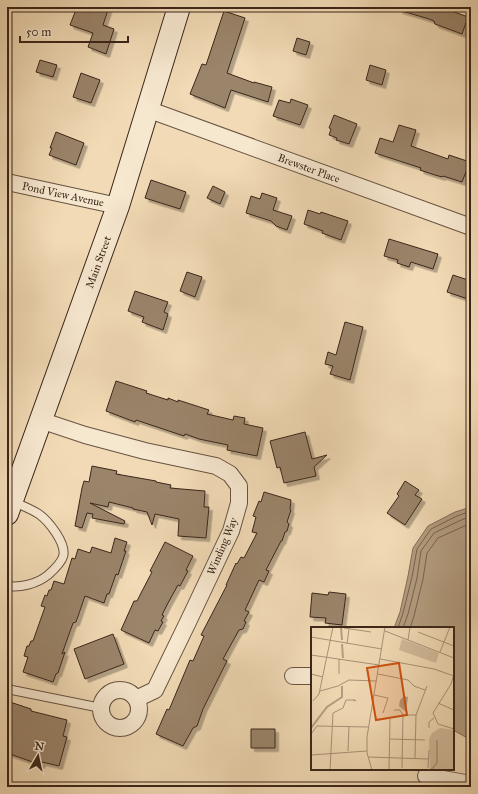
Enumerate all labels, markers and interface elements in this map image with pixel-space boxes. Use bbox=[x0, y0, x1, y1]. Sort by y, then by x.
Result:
scale bar bbox=[20, 18, 128, 44]
text: 50 m bbox=[26, 25, 51, 39]
street label: Brewster Place bbox=[276, 151, 342, 186]
street label: Pond View Avenue bbox=[21, 179, 105, 210]
street label: Main Street bbox=[83, 234, 114, 290]
street label: Winding Way bbox=[205, 515, 241, 577]
inset map bbox=[311, 627, 454, 770]
north arrow bbox=[18, 736, 58, 776]
text: N bbox=[34, 739, 46, 754]

